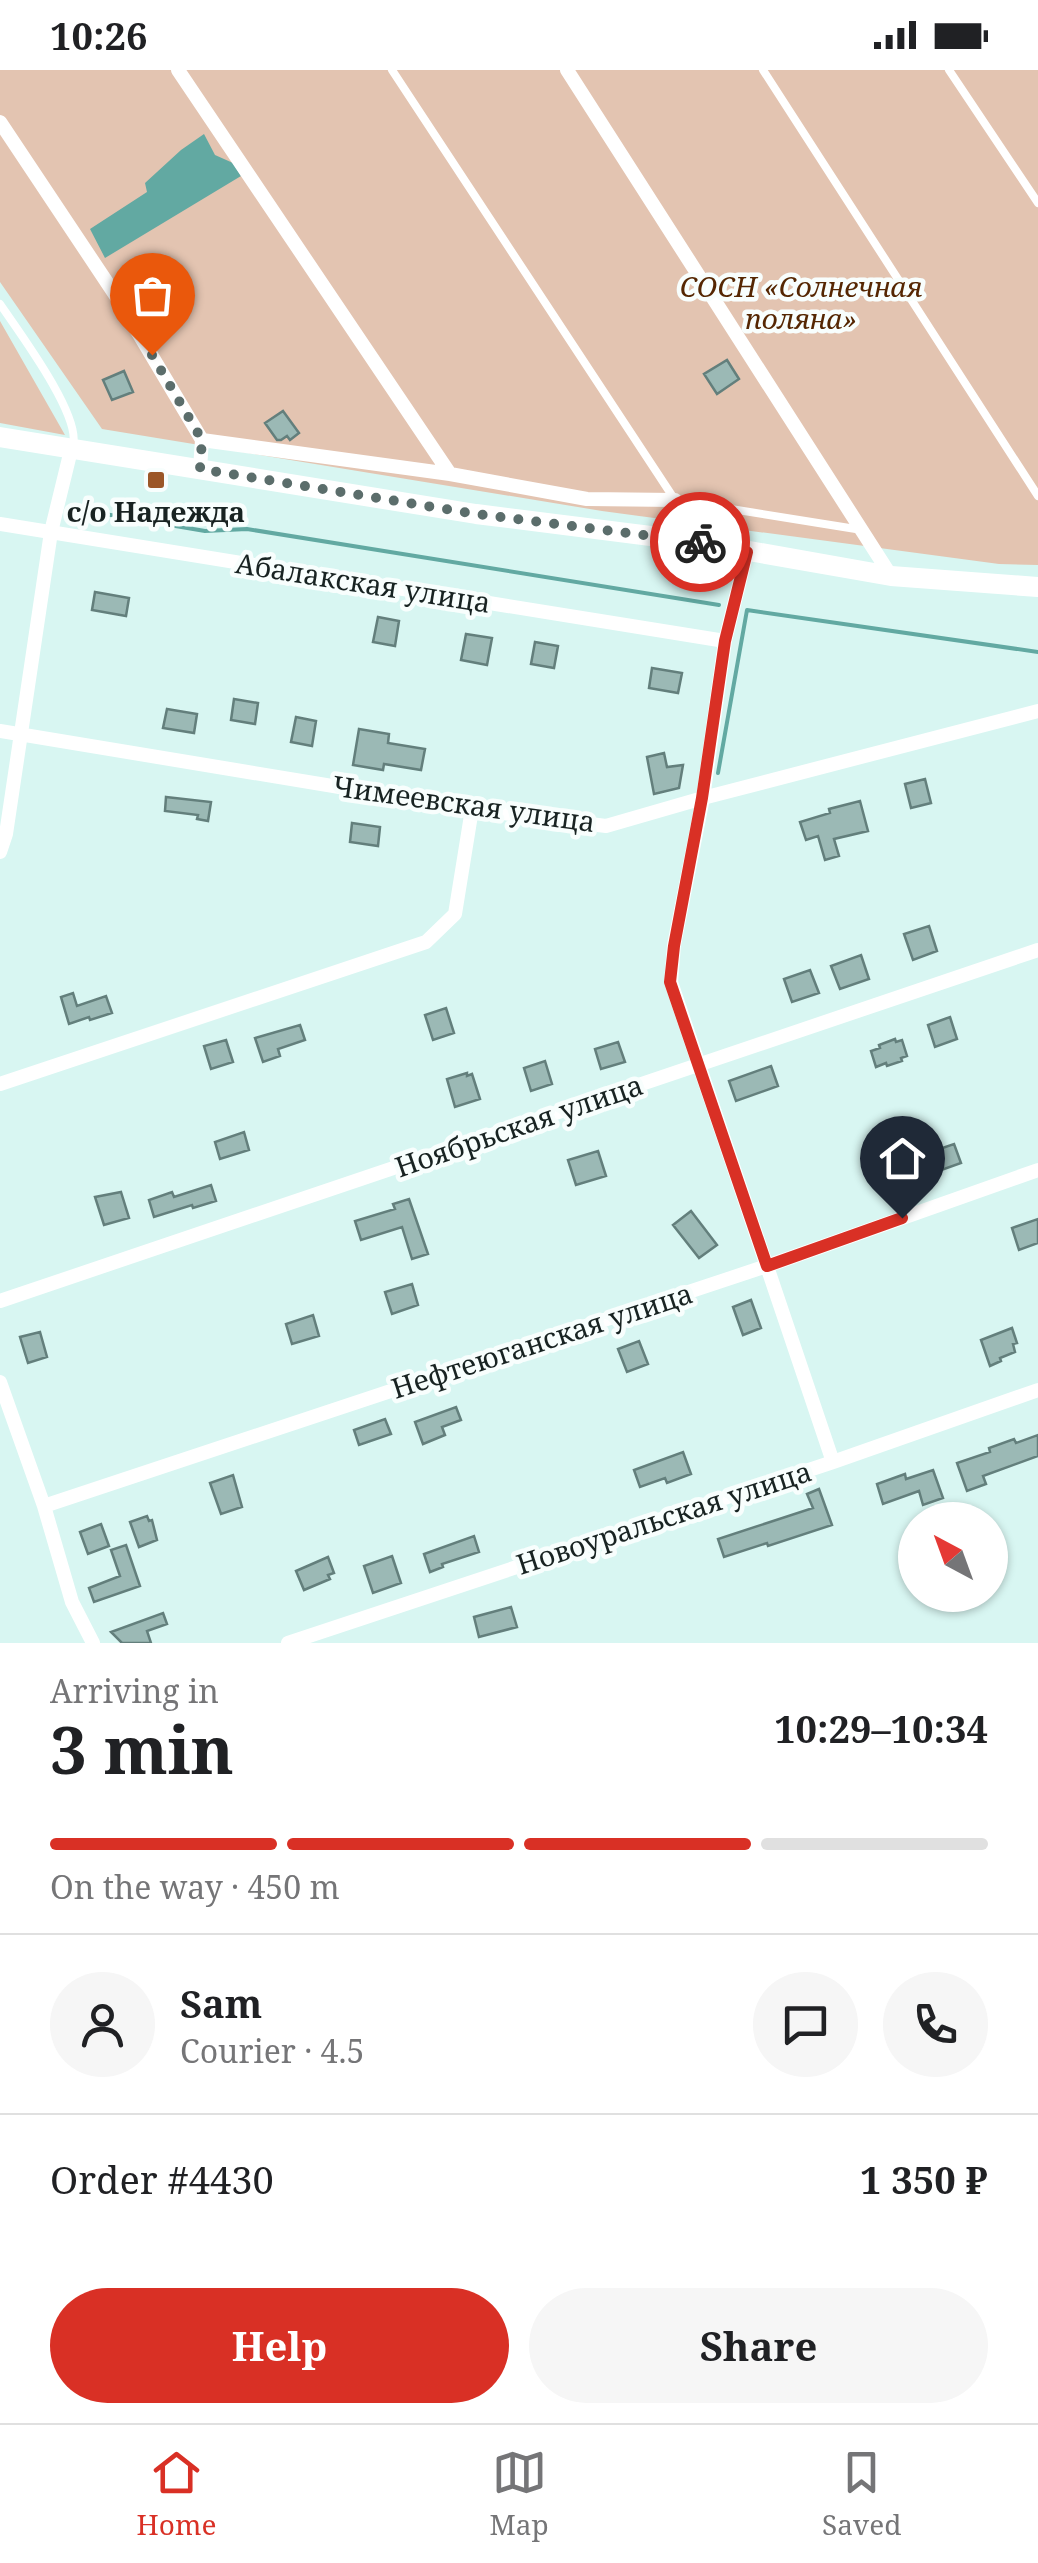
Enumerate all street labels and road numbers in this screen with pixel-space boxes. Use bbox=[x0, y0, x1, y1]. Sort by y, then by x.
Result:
street label: Абалакская улица bbox=[233, 543, 493, 621]
street label: Чимеевская улица bbox=[330, 766, 598, 840]
street label: Ноябрьская улица bbox=[390, 1065, 648, 1185]
street label: Нефтеюганская улица bbox=[386, 1273, 697, 1407]
street label: Новоуральская улица bbox=[511, 1451, 816, 1583]

